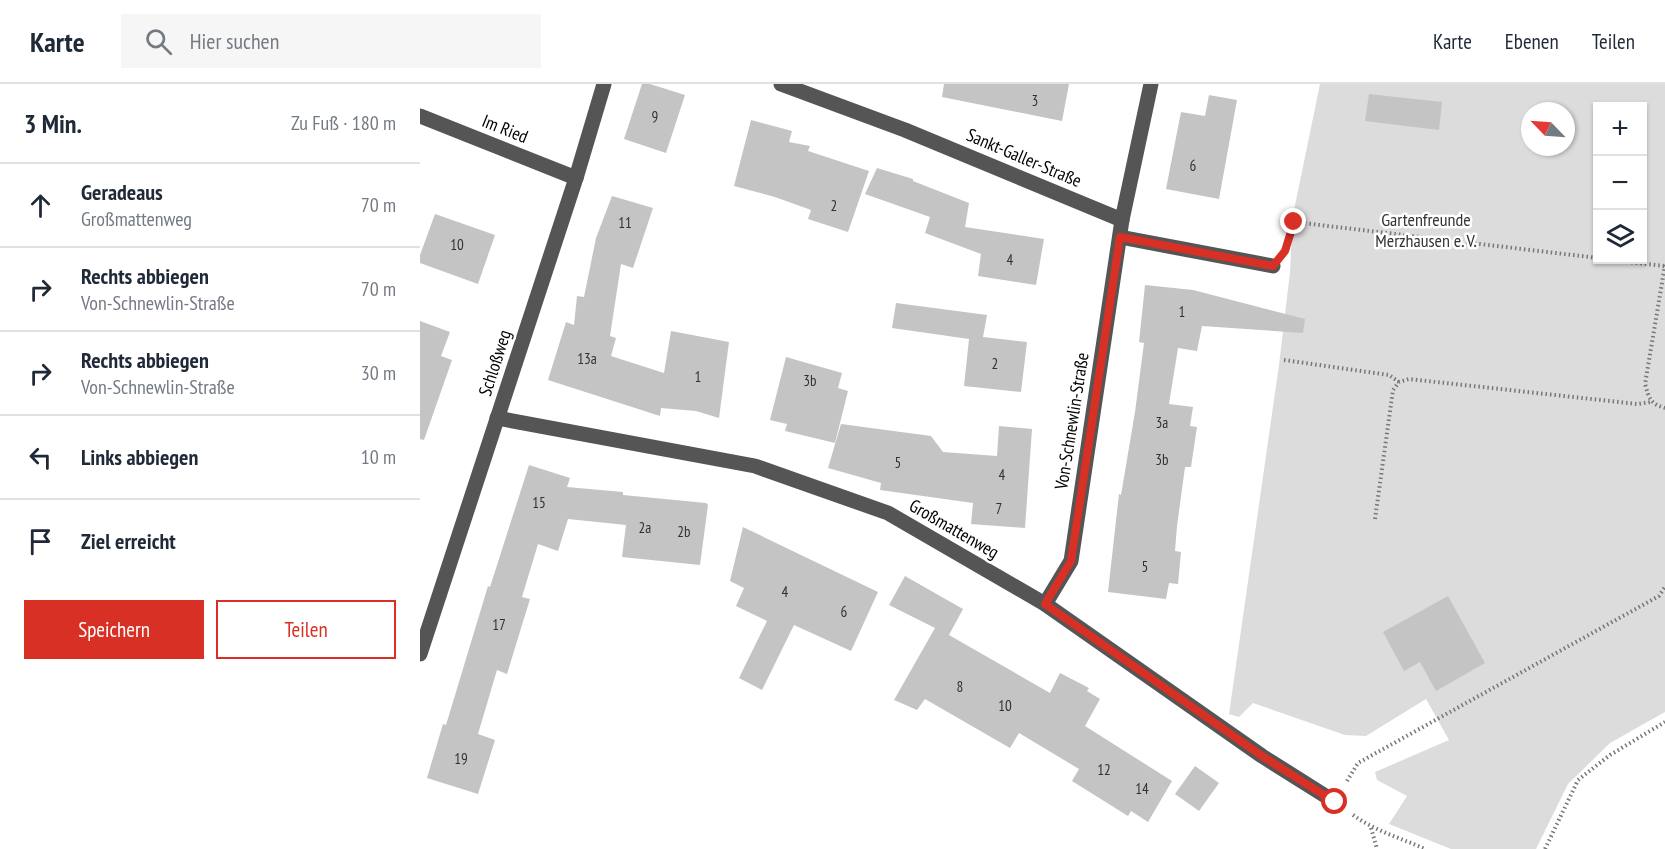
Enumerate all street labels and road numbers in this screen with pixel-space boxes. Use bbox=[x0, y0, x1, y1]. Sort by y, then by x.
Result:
street label: Im Ried bbox=[479, 109, 532, 148]
street label: Sankt-Galler-Straße bbox=[963, 123, 1085, 192]
street label: Schloßweg bbox=[473, 327, 516, 399]
street label: Von-Schnewlin-Straße bbox=[1049, 351, 1094, 492]
street label: Großmattenweg bbox=[905, 494, 1003, 563]

